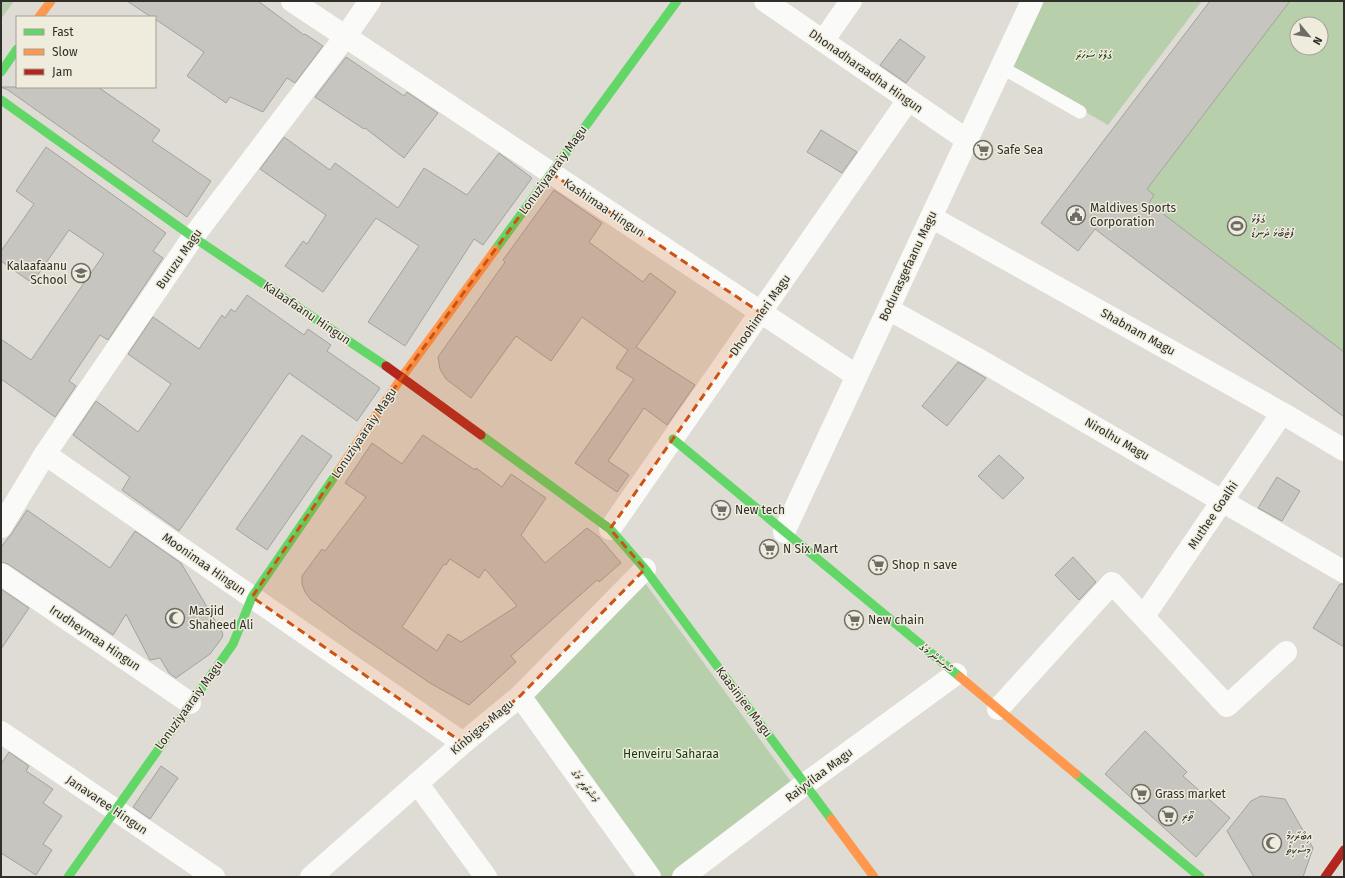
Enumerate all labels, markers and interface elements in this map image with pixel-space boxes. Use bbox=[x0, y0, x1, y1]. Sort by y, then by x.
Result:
legend bbox=[16, 16, 156, 88]
north arrow bbox=[1289, 16, 1329, 56]
text: Fast bbox=[52, 25, 74, 39]
street label: Dhonadharaadha Hingun bbox=[806, 26, 926, 116]
text: N bbox=[1310, 34, 1325, 47]
text: Slow bbox=[52, 45, 78, 59]
park label: ގަލޮޅު ސަހަރާ bbox=[1075, 48, 1112, 62]
text: Jam bbox=[52, 65, 72, 79]
street label: Lonuziyaaraiy Magu bbox=[516, 123, 590, 217]
supermarket icon: Safe Sea bbox=[972, 139, 994, 161]
place label: Safe Sea bbox=[997, 143, 1043, 157]
street label: Kashimaa Hingun bbox=[561, 176, 647, 240]
place label: Maldives Sports Corporation bbox=[1090, 201, 1177, 229]
public building icon: Maldives Sports Corporation bbox=[1065, 204, 1087, 226]
street label: Bodurasgefaanu Magu bbox=[876, 209, 940, 323]
place label: ގަލޮޅު ފުޓްބޯޅަ ދަނޑު bbox=[1251, 212, 1295, 240]
sports icon: ގަލޮޅު ފުޓްބޯޅަ ދަނޑު bbox=[1226, 215, 1248, 237]
street label: Buruzu Magu bbox=[153, 226, 205, 292]
place label: Kalaafaanu School bbox=[6, 259, 67, 287]
school or university icon: Kalaafaanu School bbox=[70, 262, 92, 284]
street label: Dhoohimeri Magu bbox=[727, 272, 793, 358]
street label: Kalaafaanu Hingun bbox=[261, 279, 353, 347]
street label: Shabnam Magu bbox=[1098, 306, 1178, 358]
street label: Lonuziyaaraiy Magu bbox=[329, 385, 399, 481]
street label: Nirolhu Magu bbox=[1082, 415, 1152, 463]
street label: Muthee Goalhi bbox=[1185, 478, 1241, 552]
supermarket icon: New tech bbox=[710, 499, 732, 521]
place label: New tech bbox=[735, 503, 785, 517]
street label: Moonimaa Hingun bbox=[159, 530, 249, 598]
supermarket icon: N Six Mart bbox=[758, 538, 780, 560]
place label: N Six Mart bbox=[783, 542, 839, 556]
supermarket icon: Shop n save bbox=[867, 554, 889, 576]
place label: Shop n save bbox=[892, 558, 957, 572]
street label: Irudheymaa Hingun bbox=[47, 602, 143, 674]
place label: Masjid Shaheed Ali bbox=[189, 604, 253, 632]
mosque icon: Masjid Shaheed Ali bbox=[164, 607, 186, 629]
supermarket icon: New chain bbox=[843, 609, 865, 631]
place label: New chain bbox=[868, 613, 924, 627]
street label: ސޯސަން މަގު bbox=[916, 639, 956, 676]
street label: Lonuziyaaraiy Magu bbox=[152, 658, 226, 752]
street label: Kaasinjee Magu bbox=[713, 664, 775, 740]
street label: Kinbigas Magu bbox=[448, 697, 516, 757]
street label: Raiyvilaa Magu bbox=[783, 745, 855, 805]
park label: Henveiru Saharaa bbox=[623, 747, 719, 761]
street label: މުޝްތަރީ މަގު bbox=[567, 766, 602, 807]
street label: Janavaree Hingun bbox=[64, 773, 150, 837]
supermarket icon: Grass market bbox=[1130, 783, 1152, 805]
place label: Grass market bbox=[1155, 787, 1226, 801]
supermarket icon: ތޫރި bbox=[1157, 805, 1179, 827]
place label: ތޫރި bbox=[1181, 809, 1194, 824]
place label: އިބްރާހީމް މިސްކިތް bbox=[1285, 829, 1312, 858]
mosque icon: އިބްރާހީމް މިސްކިތް bbox=[1261, 832, 1283, 854]

